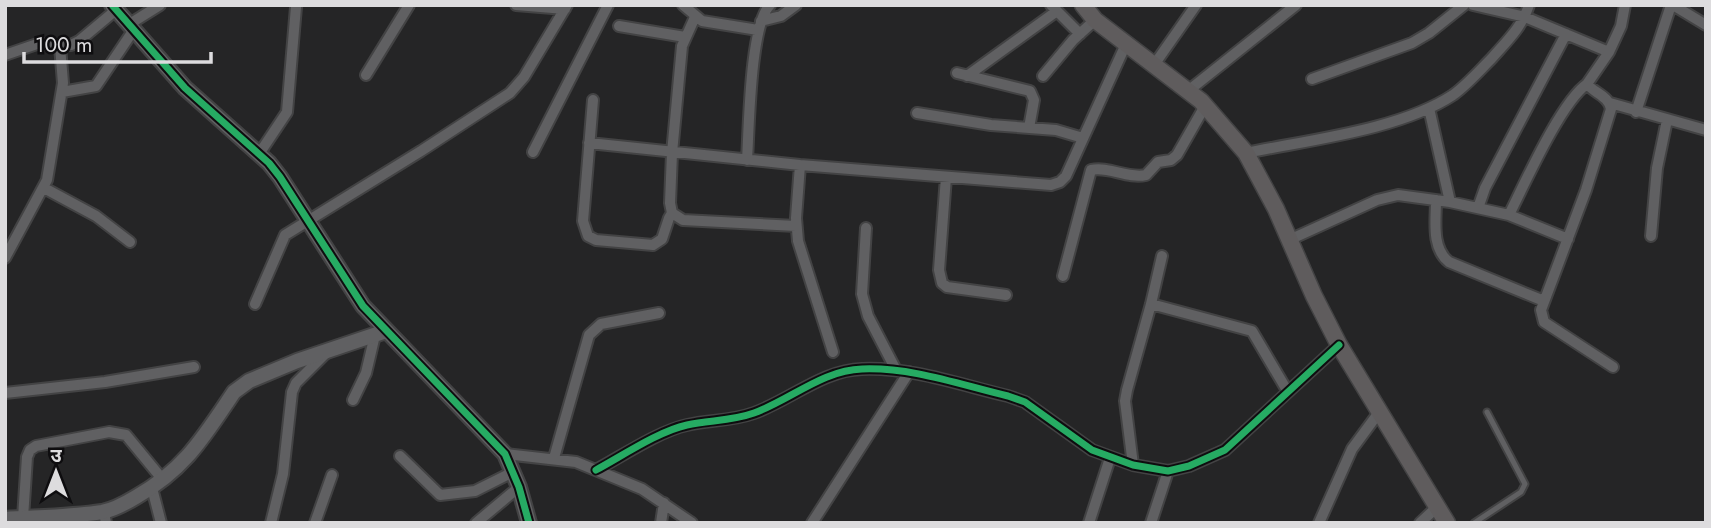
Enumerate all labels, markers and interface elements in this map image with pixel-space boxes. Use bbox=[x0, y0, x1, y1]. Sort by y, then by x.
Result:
scale bar bbox=[24, 21, 212, 65]
text: 100 m bbox=[35, 30, 92, 60]
north arrow bbox=[21, 437, 91, 507]
text: उ bbox=[50, 442, 62, 469]

